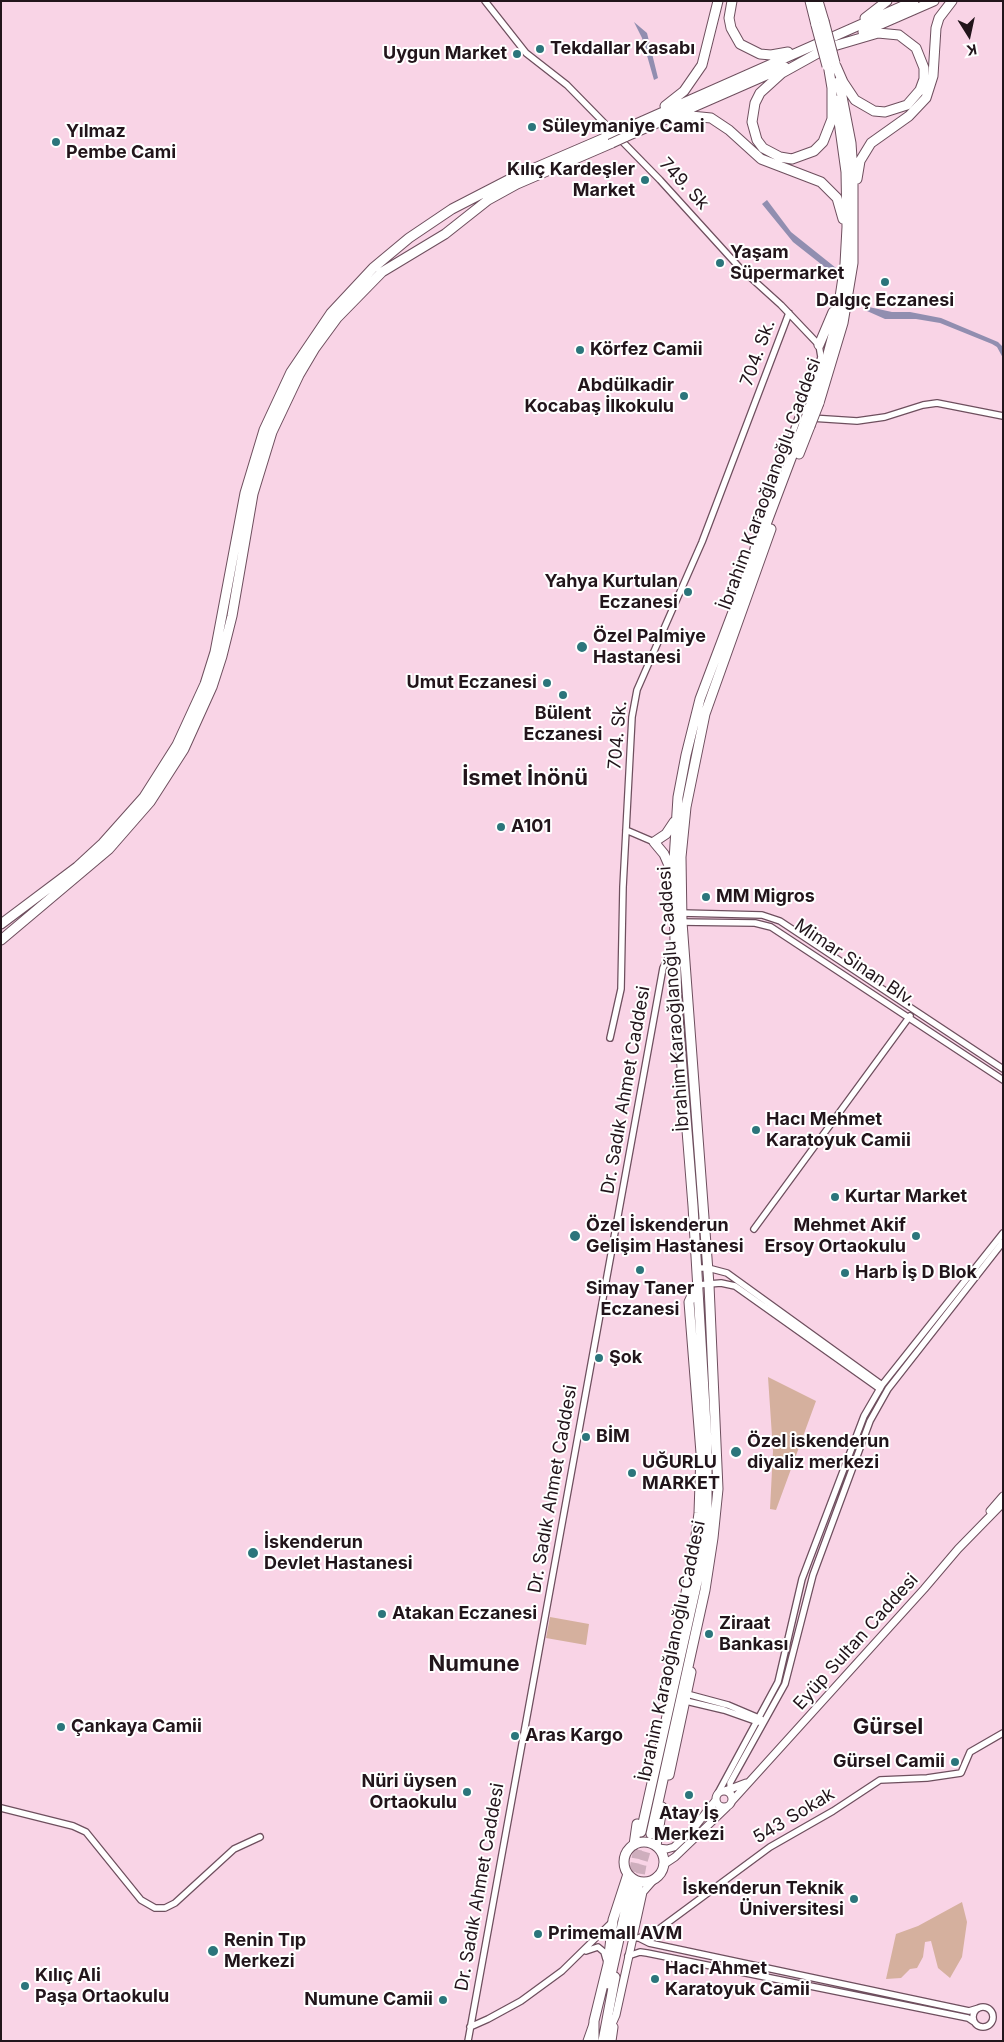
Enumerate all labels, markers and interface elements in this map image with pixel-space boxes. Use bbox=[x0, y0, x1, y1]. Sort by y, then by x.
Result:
north arrow bbox=[944, 10, 994, 60]
place label: Tekdallar Kasabı bbox=[550, 38, 695, 60]
text: K bbox=[965, 41, 978, 60]
place label: Uygun Market bbox=[383, 43, 507, 65]
marker: Tekdallar Kasabı bbox=[534, 43, 546, 55]
marker: Uygun Market bbox=[511, 48, 523, 60]
place label: Süleymaniye Cami bbox=[542, 116, 705, 138]
place label: Yılmaz Pembe Cami bbox=[66, 121, 176, 163]
marker: Süleymaniye Cami bbox=[526, 121, 538, 133]
marker: Yılmaz Pembe Cami bbox=[50, 136, 62, 148]
street label: 749. Sk bbox=[655, 154, 713, 214]
place label: Kılıç Kardeşler Market bbox=[507, 159, 635, 202]
marker: Kılıç Kardeşler Market bbox=[639, 174, 651, 186]
place label: Yaşam Süpermarket bbox=[730, 242, 844, 284]
marker: Yaşam Süpermarket bbox=[714, 257, 726, 269]
marker: Dalgıç Eczanesi bbox=[879, 276, 891, 288]
place label: Dalgıç Eczanesi bbox=[816, 290, 954, 312]
street label: 704. Sk. bbox=[736, 317, 780, 389]
place label: Körfez Camii bbox=[590, 339, 703, 361]
marker: Körfez Camii bbox=[574, 344, 586, 356]
street label: İbrahim Karaoğlanoğlu Caddesi bbox=[714, 355, 826, 613]
place label: Abdülkadir Kocabaş İlkokulu bbox=[524, 375, 674, 418]
marker: Abdülkadir Kocabaş İlkokulu bbox=[678, 390, 690, 402]
place label: Yahya Kurtulan Eczanesi bbox=[544, 571, 678, 614]
marker: Yahya Kurtulan Eczanesi bbox=[682, 586, 694, 598]
place label: Özel Palmiye Hastanesi bbox=[593, 626, 706, 669]
marker: Özel Palmiye Hastanesi bbox=[575, 640, 589, 654]
place label: Umut Eczanesi bbox=[407, 672, 537, 694]
marker: Umut Eczanesi bbox=[541, 677, 553, 689]
marker: Bülent Eczanesi bbox=[557, 689, 569, 701]
street label: 704. Sk. bbox=[604, 700, 632, 770]
place label: Bülent Eczanesi bbox=[524, 703, 602, 746]
district label: İsmet İnönü bbox=[462, 765, 588, 791]
place label: A101 bbox=[511, 816, 551, 838]
marker: A101 bbox=[495, 821, 507, 833]
street label: İbrahim Karaoğlanoğlu Caddesi bbox=[654, 865, 694, 1133]
place label: MM Migros bbox=[716, 886, 815, 908]
marker: MM Migros bbox=[700, 891, 712, 903]
street label: Mimar Sinan Blv. bbox=[790, 915, 920, 1011]
street label: Dr. Sadık Ahmet Caddesi bbox=[597, 984, 655, 1196]
place label: Hacı Mehmet Karatoyuk Camii bbox=[766, 1109, 911, 1152]
marker: Hacı Mehmet Karatoyuk Camii bbox=[750, 1124, 762, 1136]
place label: Kurtar Market bbox=[845, 1186, 967, 1208]
marker: Kurtar Market bbox=[829, 1191, 841, 1203]
place label: Özel İskenderun Gelişim Hastanesi bbox=[586, 1215, 744, 1258]
place label: Mehmet Akif Ersoy Ortaokulu bbox=[764, 1215, 906, 1258]
marker: Özel İskenderun Gelişim Hastanesi bbox=[568, 1229, 582, 1243]
marker: Mehmet Akif Ersoy Ortaokulu bbox=[910, 1230, 922, 1242]
place label: Harb İş D Blok bbox=[855, 1262, 977, 1284]
marker: Simay Taner Eczanesi bbox=[634, 1264, 646, 1276]
marker: Harb İş D Blok bbox=[839, 1267, 851, 1279]
place label: Simay Taner Eczanesi bbox=[586, 1278, 694, 1320]
place label: Şok bbox=[609, 1347, 642, 1369]
marker: Şok bbox=[593, 1352, 605, 1364]
street label: Dr. Sadık Ahmet Caddesi bbox=[524, 1383, 582, 1595]
place label: BİM bbox=[596, 1426, 630, 1448]
marker: BİM bbox=[580, 1431, 592, 1443]
place label: Özel iskenderun diyaliz merkezi bbox=[747, 1431, 889, 1474]
marker: Özel iskenderun diyaliz merkezi bbox=[729, 1445, 743, 1459]
place label: UĞURLU MARKET bbox=[642, 1452, 720, 1495]
marker: UĞURLU MARKET bbox=[626, 1467, 638, 1479]
street label: İbrahim Karaoğlanoğlu Caddesi bbox=[634, 1519, 710, 1783]
place label: İskenderun Devlet Hastanesi bbox=[264, 1532, 413, 1575]
marker: İskenderun Devlet Hastanesi bbox=[246, 1546, 260, 1560]
street label: Eyüp Sultan Caddesi bbox=[789, 1569, 923, 1715]
place label: Atakan Eczanesi bbox=[392, 1603, 537, 1625]
marker: Atakan Eczanesi bbox=[376, 1608, 388, 1620]
place label: Ziraat Bankası bbox=[719, 1613, 788, 1656]
marker: Ziraat Bankası bbox=[703, 1628, 715, 1640]
district label: Numune bbox=[428, 1651, 520, 1677]
district label: Gürsel bbox=[853, 1714, 923, 1740]
place label: Çankaya Camii bbox=[71, 1716, 202, 1738]
marker: Çankaya Camii bbox=[55, 1721, 67, 1733]
place label: Aras Kargo bbox=[525, 1725, 623, 1747]
marker: Aras Kargo bbox=[509, 1730, 521, 1742]
place label: Gürsel Camii bbox=[833, 1751, 945, 1773]
marker: Gürsel Camii bbox=[949, 1756, 961, 1768]
place label: Nüri üysen Ortaokulu bbox=[361, 1771, 457, 1814]
street label: Dr. Sadık Ahmet Caddesi bbox=[451, 1781, 509, 1993]
street label: 543 Sokak bbox=[749, 1783, 839, 1849]
marker: Nüri üysen Ortaokulu bbox=[461, 1786, 473, 1798]
marker: Atay İş Merkezi bbox=[683, 1789, 695, 1801]
place label: Atay İş Merkezi bbox=[654, 1803, 724, 1846]
place label: İskenderun Teknik Üniversitesi bbox=[683, 1878, 844, 1920]
marker: İskenderun Teknik Üniversitesi bbox=[848, 1893, 860, 1905]
place label: Primemall AVM bbox=[548, 1923, 682, 1945]
marker: Primemall AVM bbox=[532, 1928, 544, 1940]
place label: Renin Tıp Merkezi bbox=[224, 1930, 306, 1972]
marker: Renin Tıp Merkezi bbox=[206, 1944, 220, 1958]
place label: Hacı Ahmet Karatoyuk Camii bbox=[665, 1958, 810, 2000]
place label: Kılıç Ali Paşa Ortaokulu bbox=[35, 1965, 169, 2008]
marker: Hacı Ahmet Karatoyuk Camii bbox=[649, 1973, 661, 1985]
marker: Kılıç Ali Paşa Ortaokulu bbox=[19, 1980, 31, 1992]
place label: Numune Camii bbox=[304, 1989, 433, 2011]
marker: Numune Camii bbox=[437, 1994, 449, 2006]

